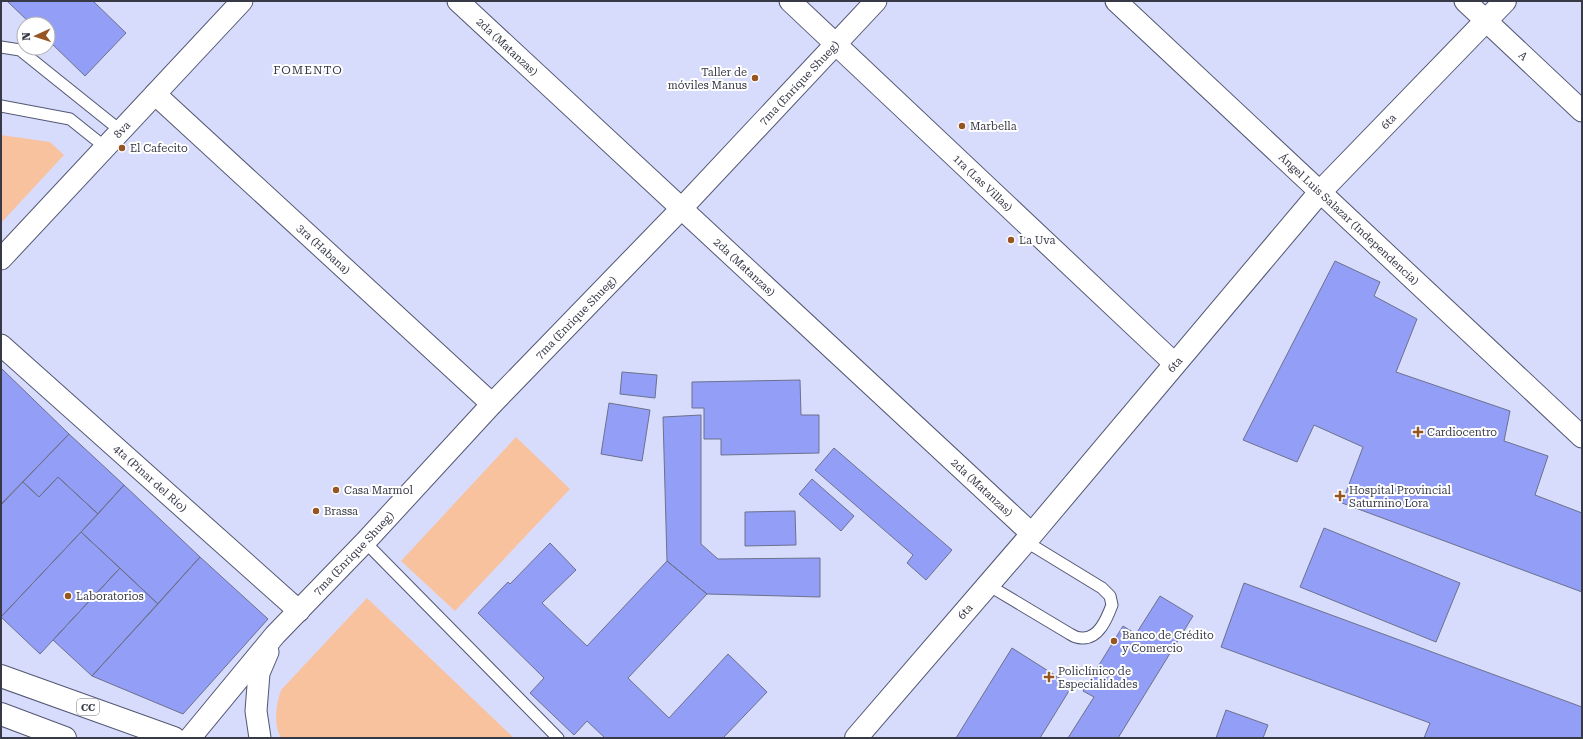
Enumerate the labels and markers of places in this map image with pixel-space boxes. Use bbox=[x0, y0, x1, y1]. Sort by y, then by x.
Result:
place label: Taller de móviles Manus bbox=[668, 66, 747, 92]
marker: Taller de móviles Manus bbox=[750, 73, 760, 83]
place label: Marbella bbox=[970, 120, 1017, 133]
marker: Marbella bbox=[957, 121, 967, 131]
place label: El Cafecito bbox=[130, 142, 188, 155]
marker: El Cafecito bbox=[117, 143, 127, 153]
place label: La Uva bbox=[1019, 234, 1055, 247]
marker: La Uva bbox=[1006, 235, 1016, 245]
marker: Cardiocentro bbox=[1412, 426, 1424, 438]
place label: Cardiocentro bbox=[1427, 426, 1497, 439]
place label: Casa Marmol bbox=[344, 484, 413, 497]
place label: Hospital Provincial Saturnino Lora bbox=[1349, 484, 1452, 510]
marker: Casa Marmol bbox=[331, 485, 341, 495]
marker: Hospital Provincial Saturnino Lora bbox=[1334, 490, 1346, 502]
place label: Brassa bbox=[324, 505, 358, 518]
marker: Brassa bbox=[311, 506, 321, 516]
place label: Laboratorios bbox=[76, 590, 144, 603]
marker: Laboratorios bbox=[63, 591, 73, 601]
place label: Banco de Crédito y Comercio bbox=[1122, 629, 1214, 655]
marker: Banco de Crédito y Comercio bbox=[1109, 636, 1119, 646]
place label: Policlínico de Especialidades bbox=[1058, 665, 1137, 691]
marker: Policlínico de Especialidades bbox=[1043, 671, 1055, 683]

